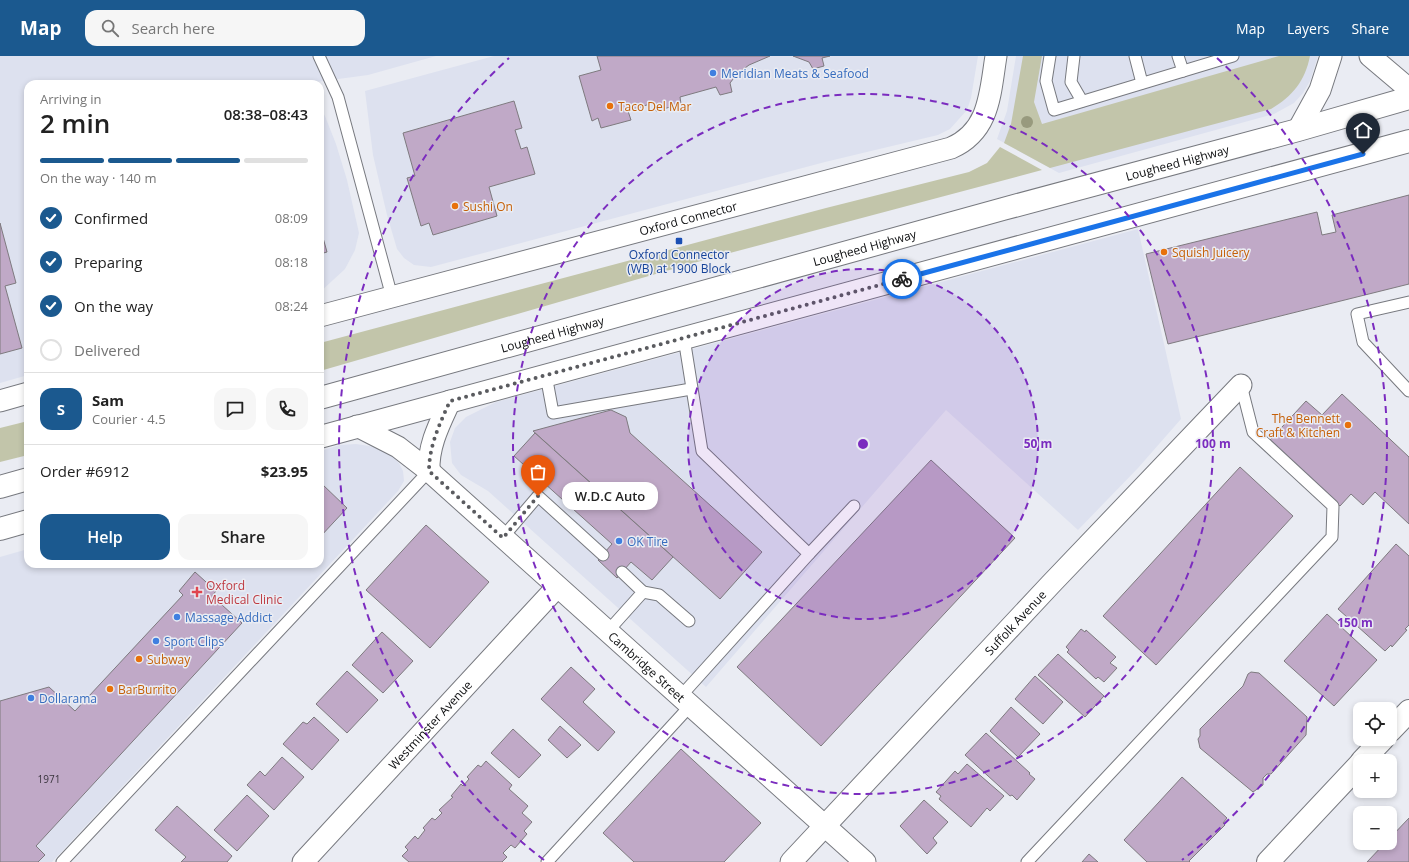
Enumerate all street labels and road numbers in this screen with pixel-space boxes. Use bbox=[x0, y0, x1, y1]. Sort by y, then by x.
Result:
street label: Lougheed Highway bbox=[1124, 140, 1232, 184]
street label: Oxford Connector bbox=[637, 197, 739, 239]
street label: Lougheed Highway bbox=[811, 225, 919, 270]
street label: Lougheed Highway bbox=[499, 311, 607, 356]
street label: Suffolk Avenue bbox=[980, 586, 1050, 659]
street label: Cambridge Street bbox=[605, 627, 689, 705]
street label: Westminster Avenue bbox=[384, 676, 476, 773]

